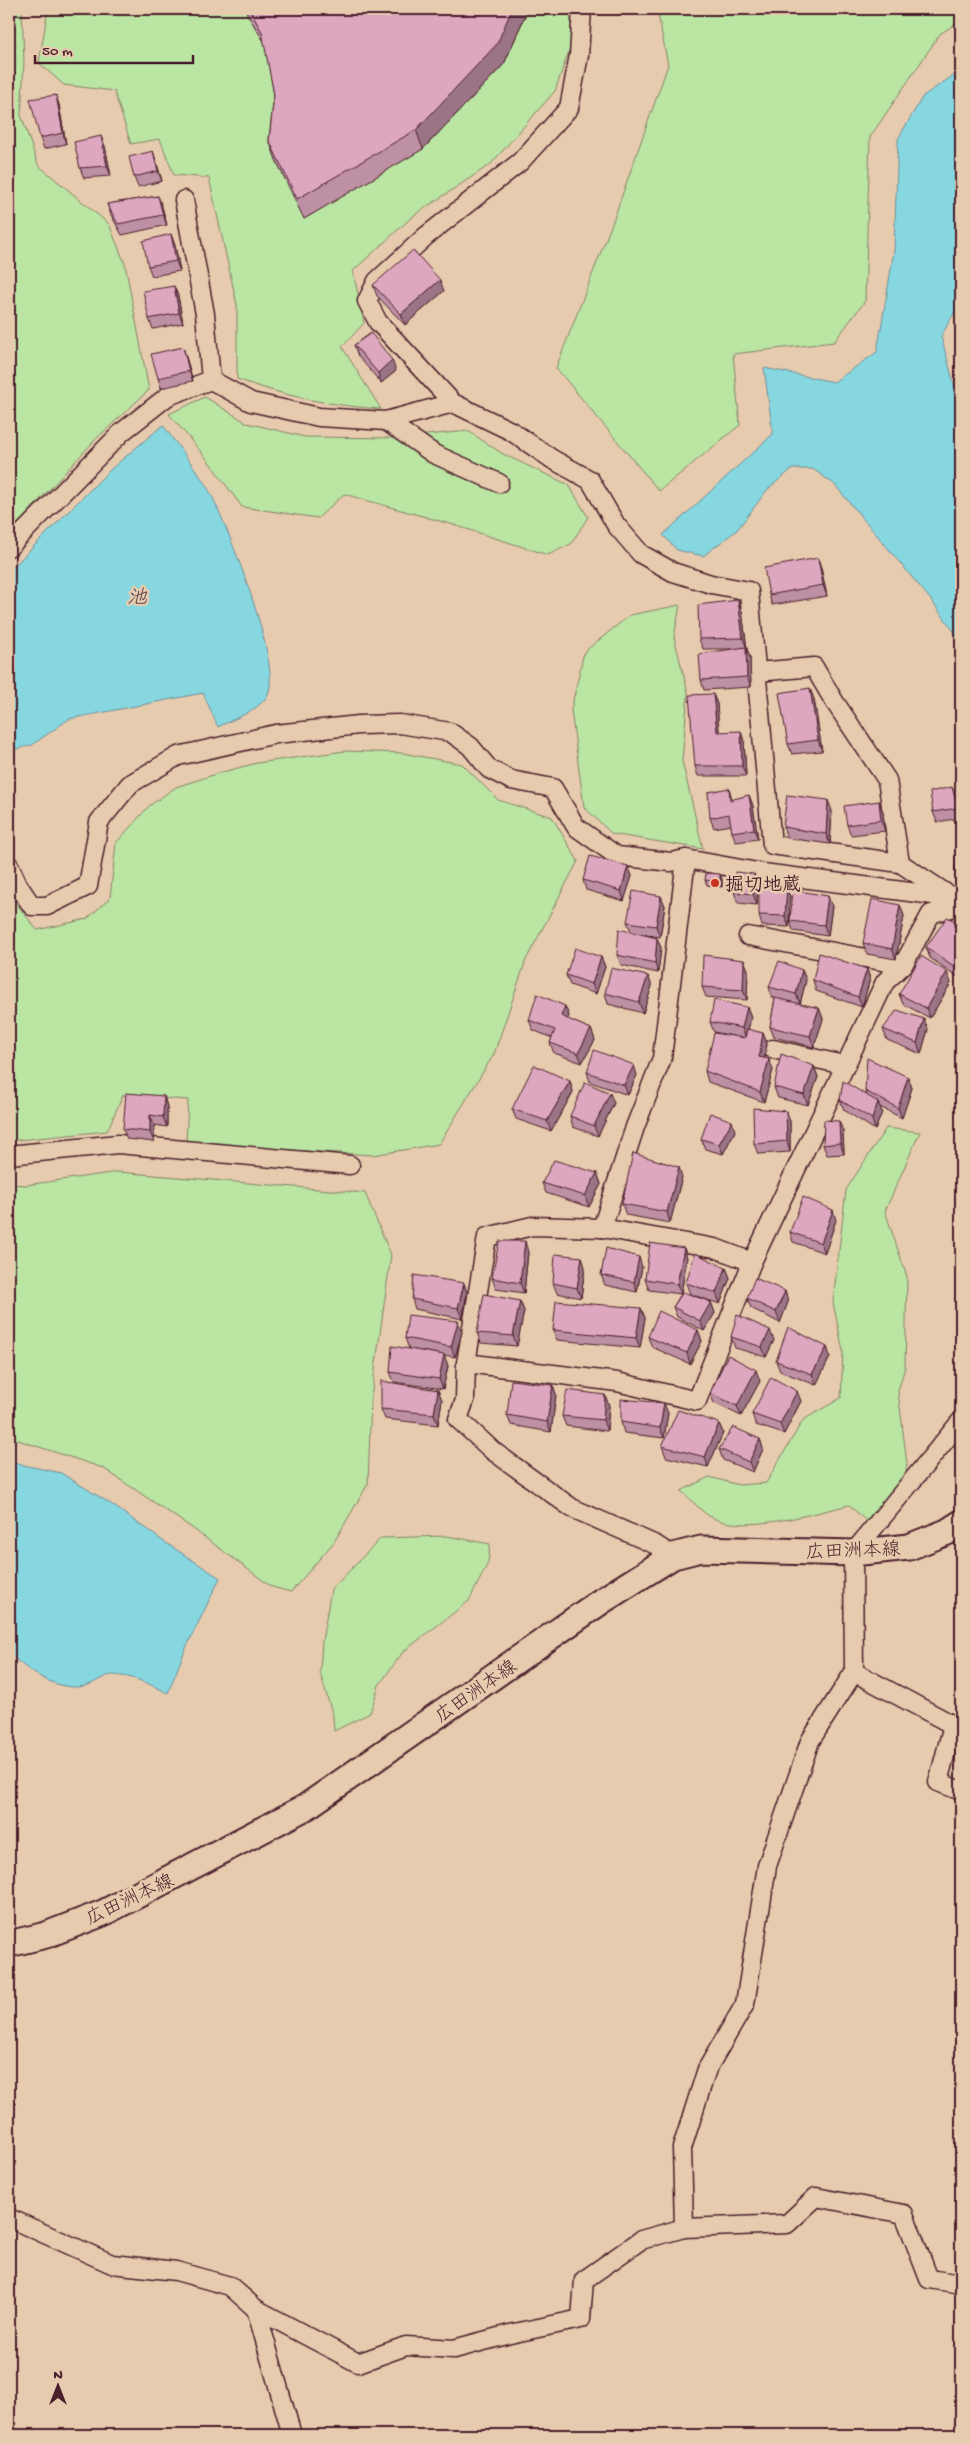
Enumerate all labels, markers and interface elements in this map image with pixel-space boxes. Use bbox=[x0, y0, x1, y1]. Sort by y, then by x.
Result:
scale bar bbox=[35, 32, 192, 64]
text: 50 m bbox=[42, 43, 73, 61]
water label: 池 bbox=[127, 587, 148, 611]
place label: 掘切地蔵 bbox=[725, 874, 801, 898]
marker: 掘切地蔵 bbox=[709, 877, 721, 889]
street label: 広田洲本線 bbox=[805, 1538, 901, 1566]
street label: 広田洲本線 bbox=[431, 1655, 523, 1730]
street label: 広田洲本線 bbox=[82, 1870, 178, 1932]
north arrow bbox=[32, 2362, 82, 2412]
text: N bbox=[53, 2367, 63, 2384]

